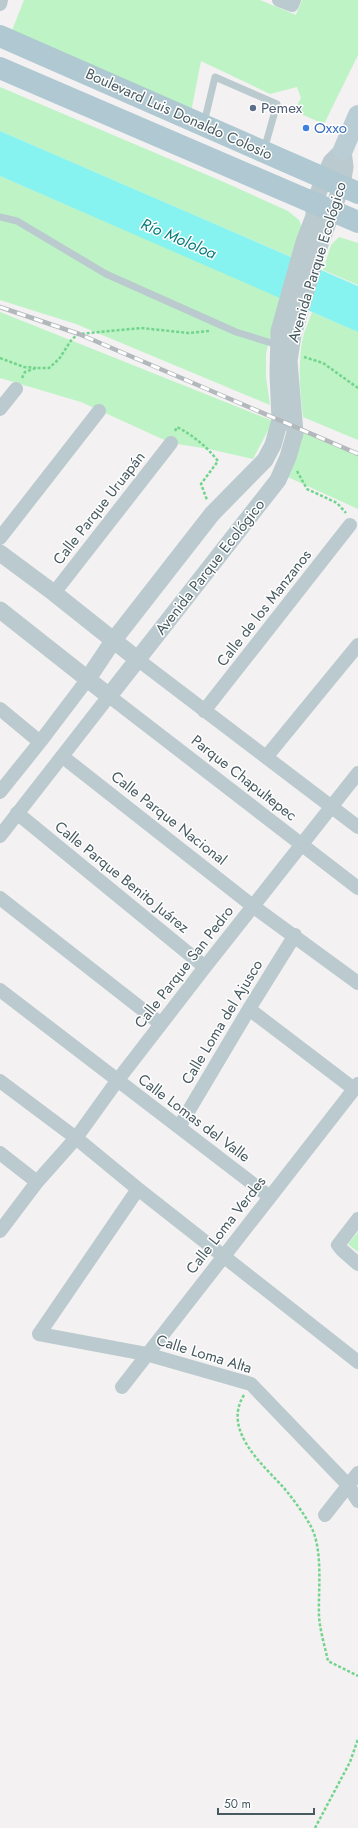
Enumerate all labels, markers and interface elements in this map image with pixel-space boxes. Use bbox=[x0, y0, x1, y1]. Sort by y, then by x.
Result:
street label: Boulevard Luis Donaldo Colosio bbox=[82, 63, 276, 165]
place label: Pemex bbox=[261, 97, 303, 119]
marker: Pemex bbox=[248, 103, 258, 113]
place label: Oxxo bbox=[314, 117, 347, 139]
marker: Oxxo bbox=[301, 123, 311, 133]
street label: Avenida Parque Ecológico bbox=[282, 179, 352, 345]
water label: Río Mololoa bbox=[137, 212, 220, 265]
street label: Calle Parque Uruapán bbox=[48, 447, 150, 569]
street label: Avenida Parque Ecológico bbox=[150, 494, 270, 640]
street label: Calle de los Manzanos bbox=[211, 545, 317, 671]
street label: Parque Chapultepec bbox=[187, 730, 301, 826]
street label: Calle Parque Nacional bbox=[106, 766, 232, 870]
street label: Calle Parque Benito Juárez bbox=[50, 816, 194, 938]
street label: Calle Parque San Pedro bbox=[129, 901, 239, 1033]
street label: Calle Loma del Ajusco bbox=[176, 955, 268, 1089]
street label: Calle Lomas del Valle bbox=[133, 1068, 255, 1168]
street label: Calle Loma Verdes bbox=[181, 1171, 271, 1279]
street label: Calle Loma Alta bbox=[153, 1329, 255, 1379]
scale bar bbox=[218, 1790, 314, 1816]
text: 50 m bbox=[224, 1795, 251, 1813]

